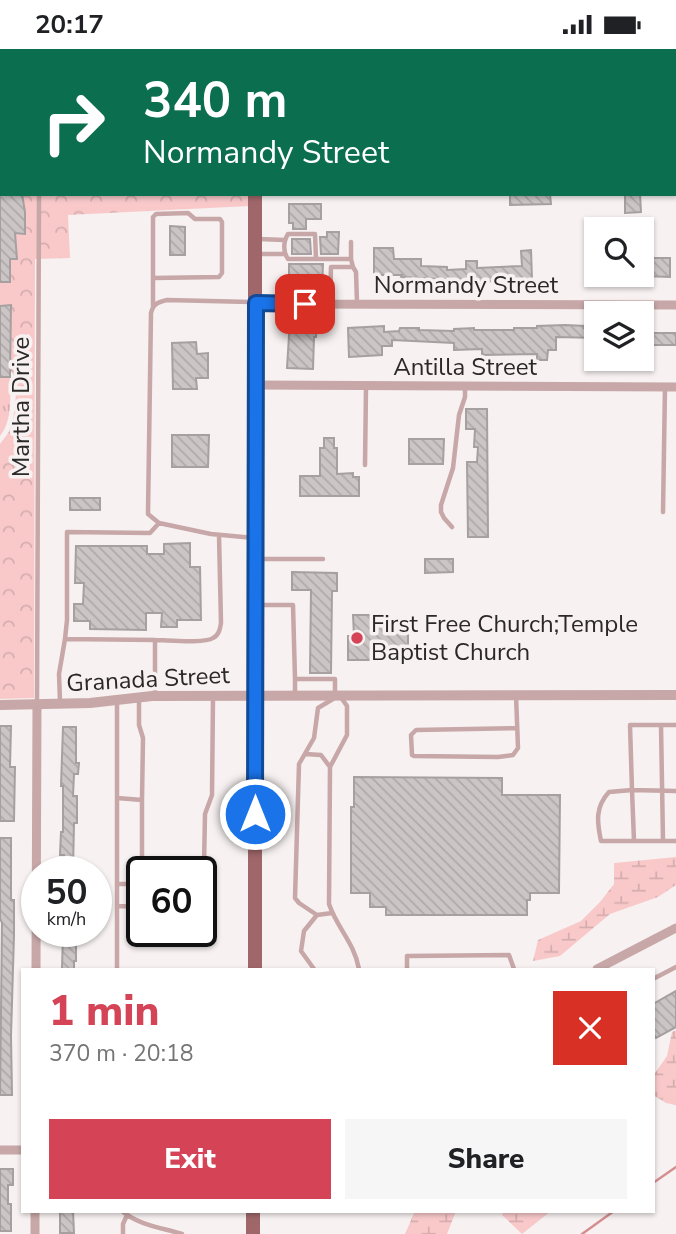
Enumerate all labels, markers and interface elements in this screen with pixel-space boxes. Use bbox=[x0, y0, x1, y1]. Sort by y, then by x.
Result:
text: 20:17 bbox=[35, 7, 104, 42]
text: 340 m bbox=[143, 67, 287, 134]
icon: right bbox=[28, 77, 119, 168]
text: Normandy Street bbox=[143, 131, 389, 174]
map controls bbox=[584, 217, 654, 371]
button: search bbox=[584, 217, 654, 287]
street label: Normandy Street bbox=[374, 269, 559, 301]
pin bbox=[275, 274, 335, 334]
icon: arrive bbox=[286, 285, 324, 323]
button: layers bbox=[584, 301, 654, 371]
street label: Martha Drive bbox=[5, 337, 37, 477]
street label: Antilla Street bbox=[393, 351, 537, 383]
place label: First Free Church;Temple Baptist Church bbox=[371, 608, 638, 668]
marker: First Free Church;Temple Baptist Church bbox=[349, 630, 365, 646]
street label: Granada Street bbox=[66, 659, 231, 699]
position arrow bbox=[218, 777, 292, 851]
speed limit sign: 60 bbox=[126, 856, 217, 947]
text: 50 bbox=[45, 869, 88, 916]
text: km/h bbox=[47, 907, 86, 931]
text: 1 min bbox=[49, 983, 159, 1040]
button: close bbox=[553, 991, 627, 1065]
text: 370 m · 20:18 bbox=[49, 1038, 194, 1069]
button: Exit bbox=[49, 1119, 331, 1199]
button: Share bbox=[345, 1119, 627, 1199]

